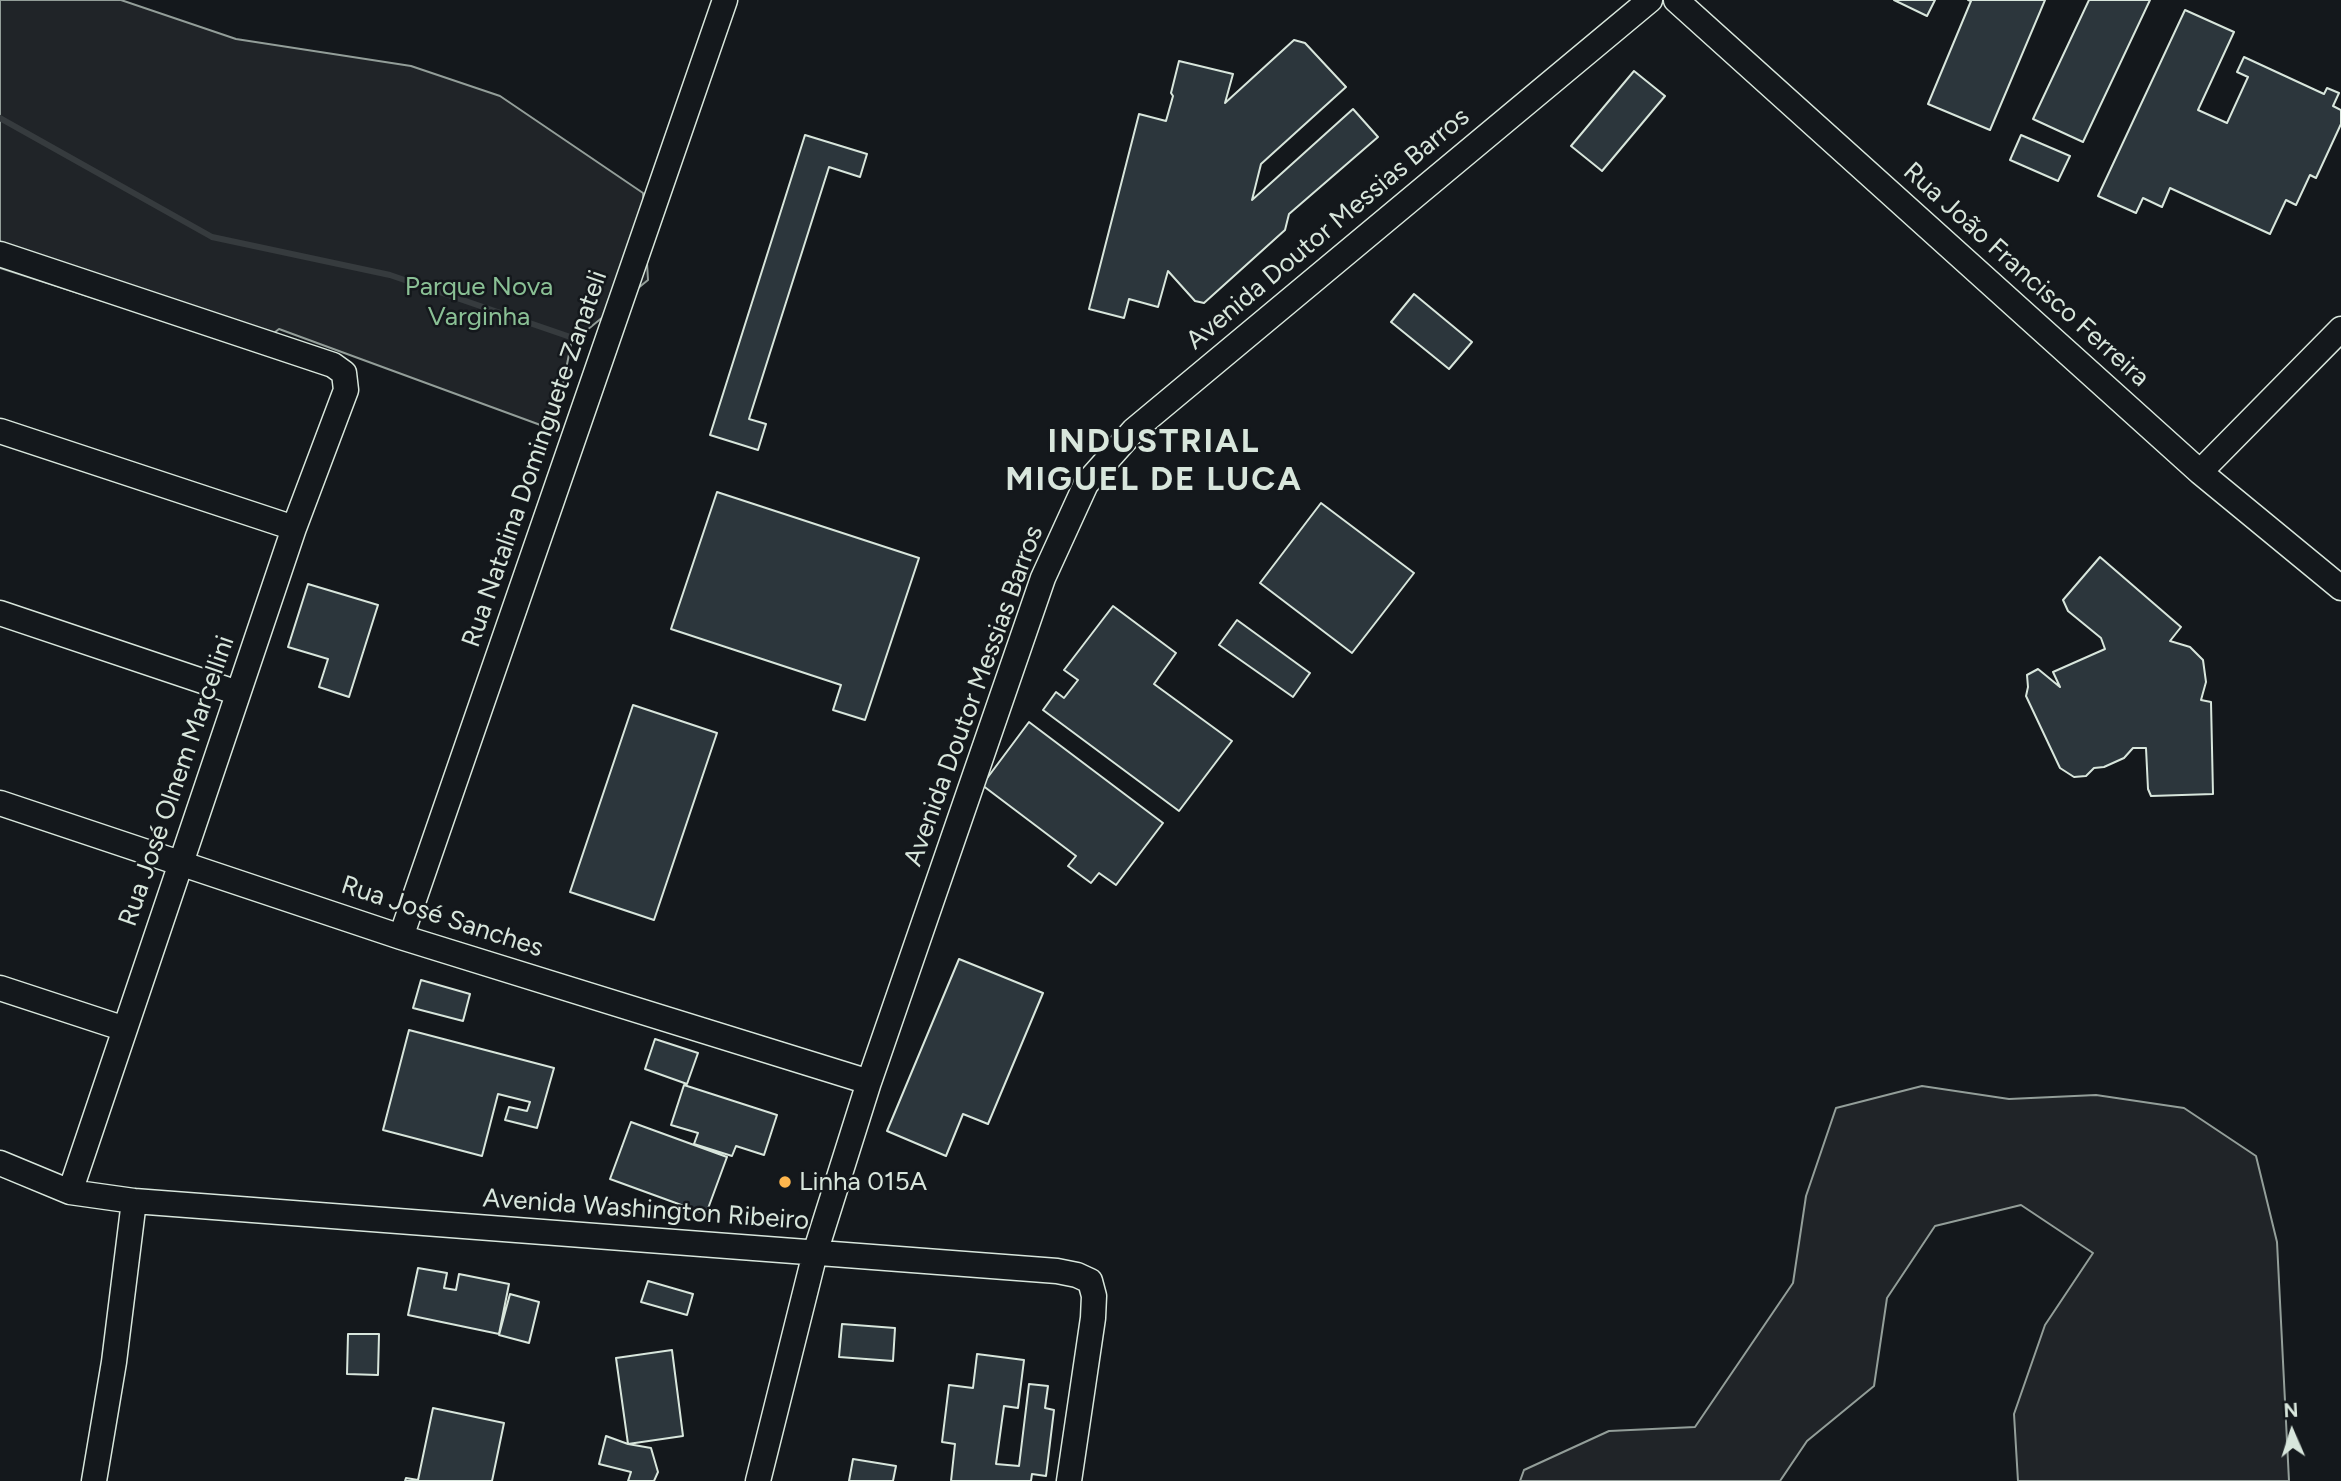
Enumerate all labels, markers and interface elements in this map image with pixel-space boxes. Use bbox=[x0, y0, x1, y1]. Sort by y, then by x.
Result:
street label: Avenida Doutor Messias Barros bbox=[1180, 101, 1476, 357]
street label: Rua João Francisco Ferreira bbox=[1897, 156, 2155, 394]
street label: Rua Natalina Dominguete Zanateli bbox=[456, 267, 614, 651]
park label: Parque Nova Varginha bbox=[405, 271, 553, 332]
district label: INDUSTRIAL MIGUEL DE LUCA bbox=[1007, 422, 1301, 500]
street label: Avenida Doutor Messias Barros bbox=[898, 522, 1050, 870]
street label: Rua José Olnem Marcellini bbox=[113, 632, 241, 930]
street label: Rua José Sanches bbox=[337, 870, 547, 964]
place label: Linha 015A bbox=[799, 1166, 927, 1198]
marker: Linha 015A bbox=[777, 1174, 793, 1190]
street label: Avenida Washington Ribeiro bbox=[482, 1183, 810, 1237]
north arrow bbox=[2257, 1397, 2327, 1467]
text: N bbox=[2283, 1399, 2299, 1422]

